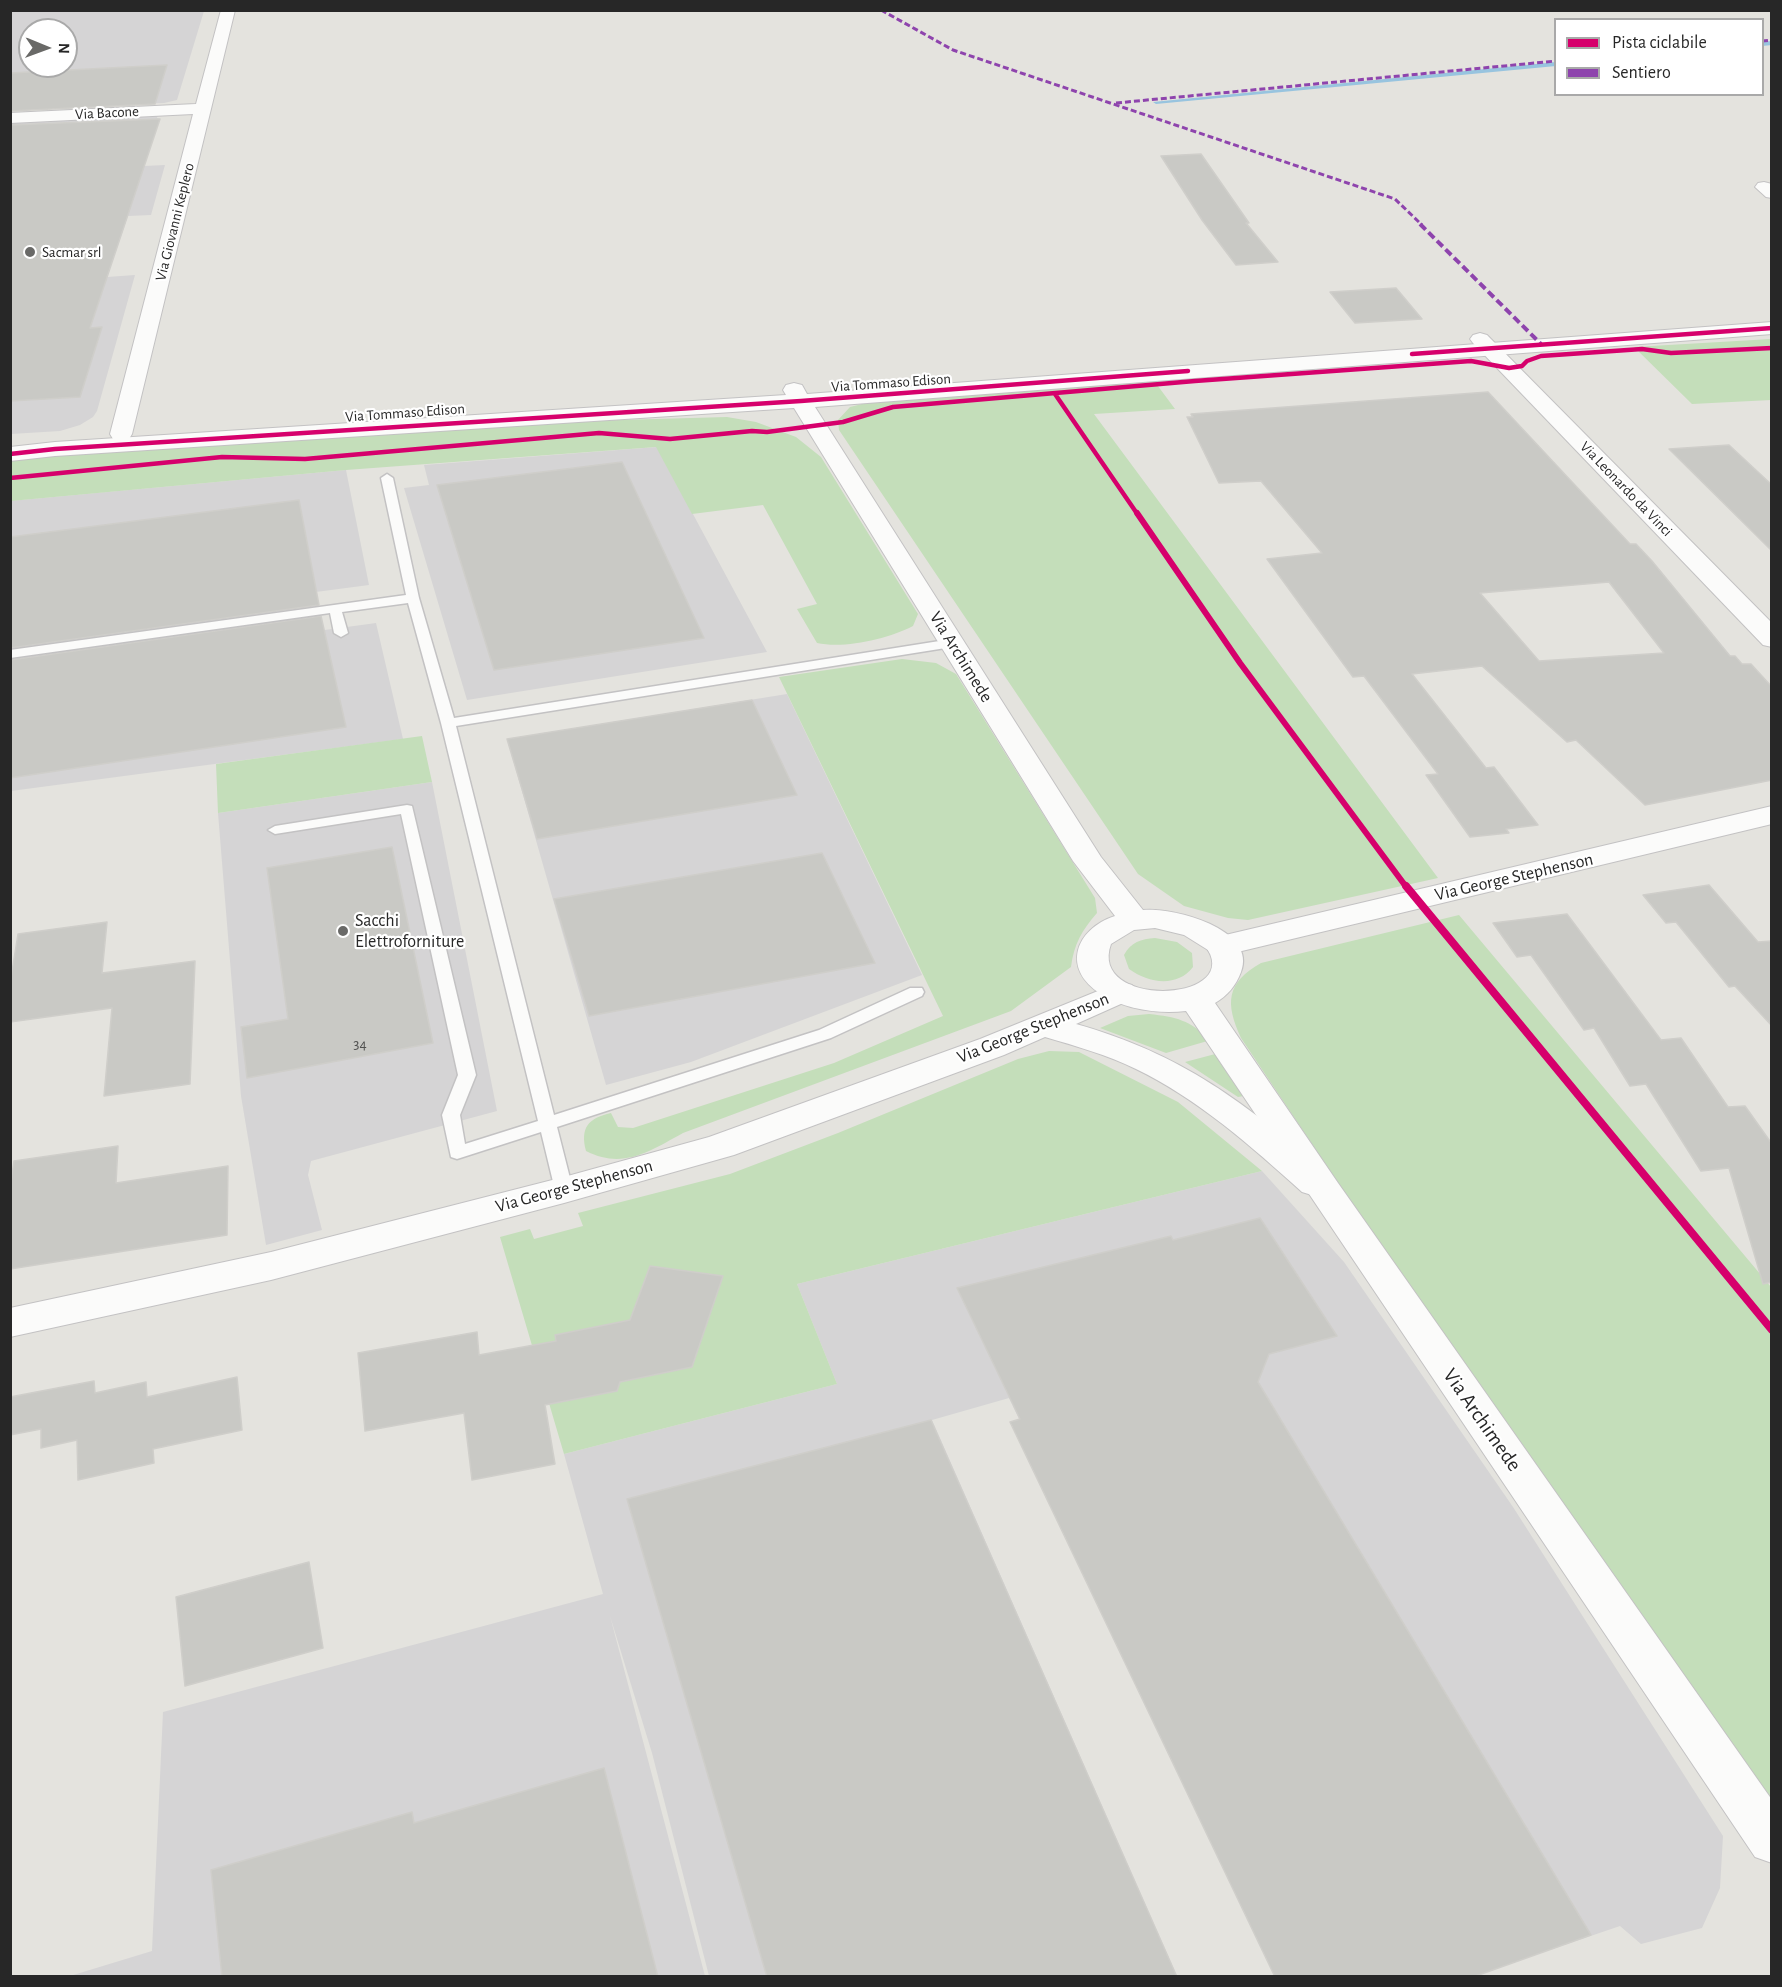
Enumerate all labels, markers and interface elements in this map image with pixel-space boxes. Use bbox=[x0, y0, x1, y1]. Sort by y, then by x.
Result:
north arrow bbox=[18, 18, 78, 78]
legend bbox=[1554, 18, 1764, 96]
text: Pista ciclabile bbox=[1612, 34, 1707, 52]
text: N bbox=[56, 43, 72, 54]
text: Sentiero bbox=[1612, 64, 1671, 82]
street label: Via Bacone bbox=[75, 102, 139, 124]
street label: Via Giovanni Keplero bbox=[152, 161, 198, 283]
place label: Sacmar srl bbox=[42, 243, 102, 261]
marker: Sacmar srl bbox=[23, 245, 37, 259]
street label: Via Tommaso Edison bbox=[831, 370, 951, 396]
street label: Via Tommaso Edison bbox=[345, 400, 465, 426]
street label: Via Leonardo da Vinci bbox=[1576, 438, 1676, 540]
street label: Via Archimede bbox=[925, 608, 997, 706]
street label: Via George Stephenson bbox=[1433, 848, 1595, 906]
place label: Sacchi Elettroforniture bbox=[355, 910, 464, 952]
marker: Sacchi Elettroforniture bbox=[336, 924, 350, 938]
street label: Via George Stephenson bbox=[954, 988, 1112, 1068]
house number: 34 bbox=[353, 1035, 367, 1053]
street label: Via George Stephenson bbox=[493, 1155, 655, 1217]
street label: Via Archimede bbox=[1437, 1364, 1527, 1476]

